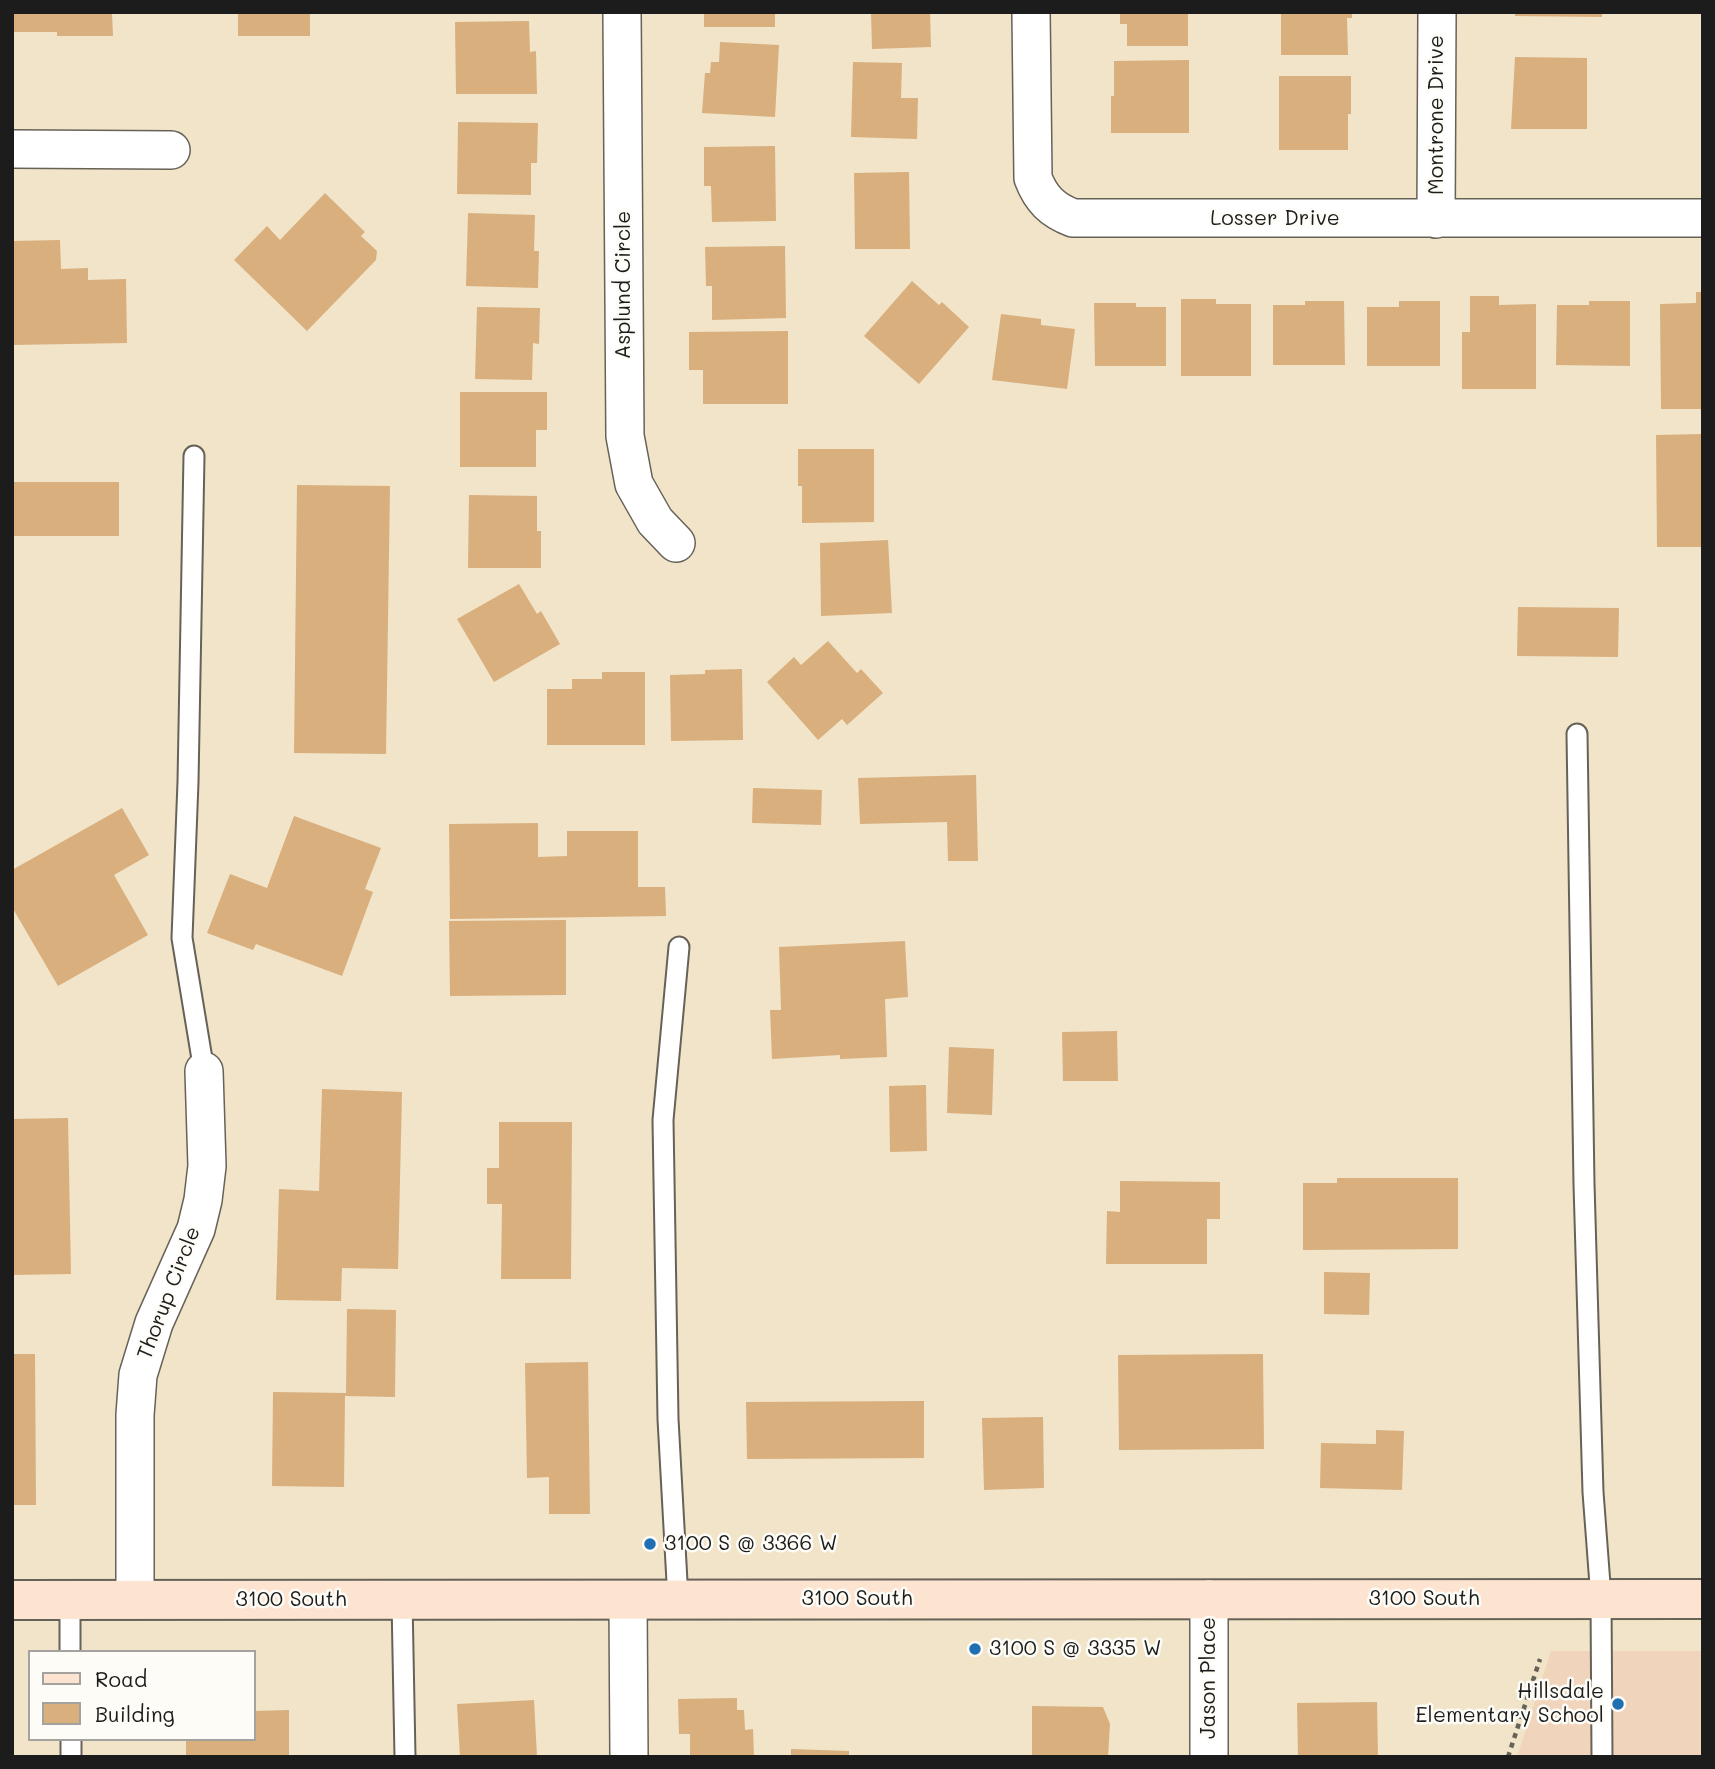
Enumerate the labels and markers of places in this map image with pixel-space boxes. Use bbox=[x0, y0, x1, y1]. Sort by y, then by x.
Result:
place label: 3100 S @ 3366 W bbox=[664, 1531, 837, 1557]
marker: 3100 S @ 3366 W bbox=[642, 1536, 658, 1552]
place label: 3100 S @ 3335 W bbox=[989, 1636, 1162, 1662]
marker: 3100 S @ 3335 W bbox=[967, 1641, 983, 1657]
place label: Hillsdale Elementary School bbox=[1416, 1679, 1604, 1729]
marker: Hillsdale Elementary School bbox=[1610, 1696, 1626, 1712]

